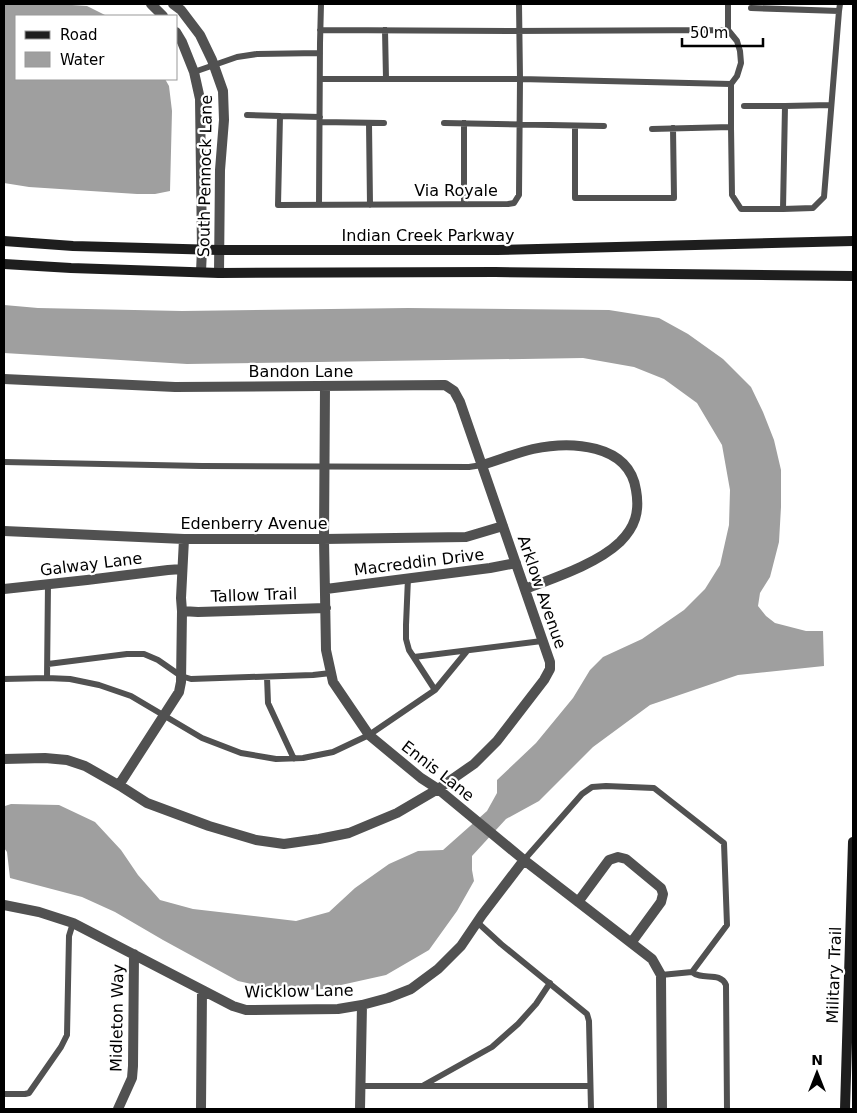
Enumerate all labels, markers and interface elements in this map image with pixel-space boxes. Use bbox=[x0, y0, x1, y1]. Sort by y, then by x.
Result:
legend bbox=[15, 15, 178, 80]
scale bar bbox=[682, 15, 763, 47]
text: 50 m bbox=[690, 24, 728, 42]
text: Road bbox=[60, 26, 98, 44]
text: Water bbox=[60, 51, 105, 69]
street label: South Pennock Lane bbox=[194, 95, 216, 257]
street label: Via Royale bbox=[414, 181, 498, 200]
street label: Indian Creek Parkway bbox=[342, 226, 514, 245]
street label: Bandon Lane bbox=[249, 362, 353, 381]
street label: Edenberry Avenue bbox=[180, 514, 328, 533]
street label: Arklow Avenue bbox=[514, 533, 570, 651]
street label: Macreddin Drive bbox=[353, 545, 485, 579]
street label: Galway Lane bbox=[39, 548, 143, 580]
street label: Tallow Trail bbox=[209, 584, 298, 606]
street label: Ennis Lane bbox=[398, 737, 478, 805]
street label: Military Trail bbox=[823, 926, 845, 1024]
street label: Midleton Way bbox=[107, 964, 127, 1072]
street label: Wicklow Lane bbox=[244, 981, 354, 1001]
north arrow bbox=[792, 1048, 842, 1098]
text: N bbox=[811, 1052, 823, 1068]

